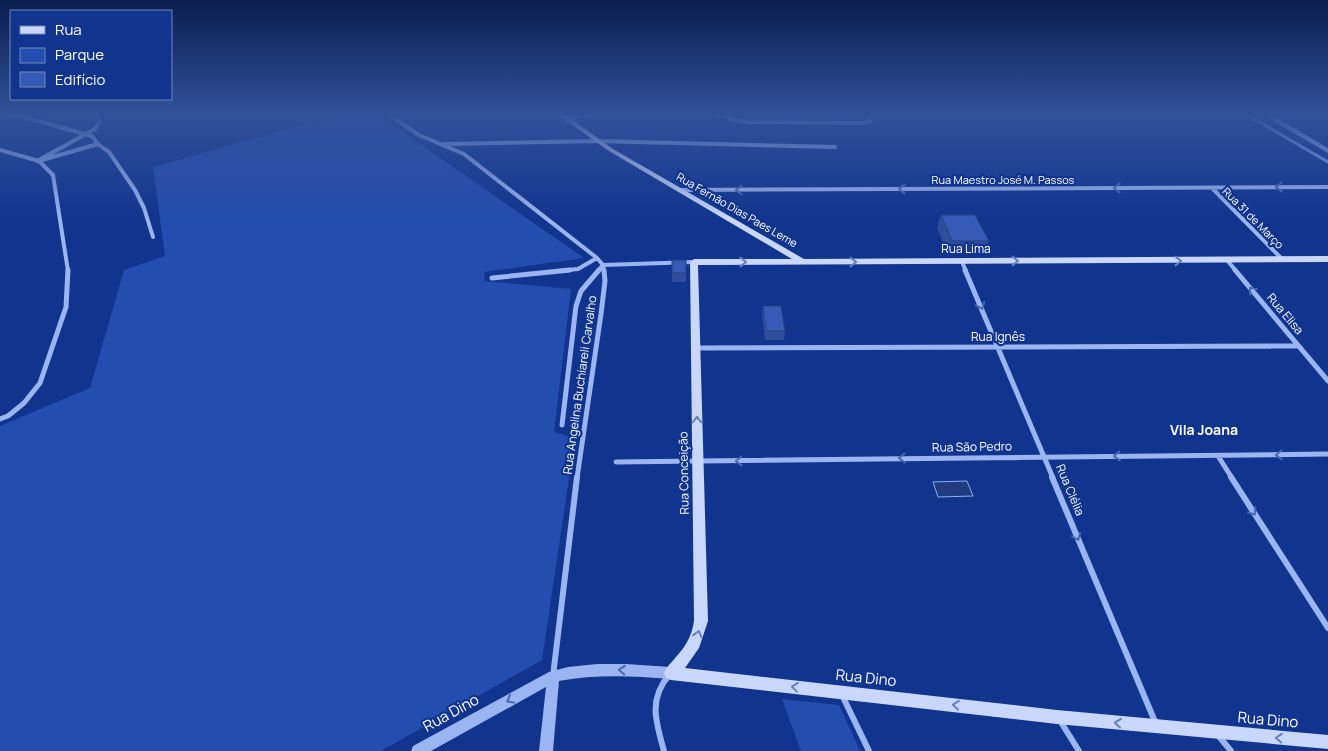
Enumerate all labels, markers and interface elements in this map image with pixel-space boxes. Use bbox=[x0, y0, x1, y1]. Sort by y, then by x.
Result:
legend bbox=[10, 10, 172, 100]
text: Rua bbox=[55, 19, 82, 40]
text: Parque bbox=[55, 44, 104, 65]
text: Edifício bbox=[55, 69, 106, 90]
street label: Rua Fernão Dias Paes Leme bbox=[674, 169, 801, 251]
street label: Rua Maestro José M. Passos bbox=[932, 172, 1075, 187]
one-way arrow bbox=[1275, 182, 1283, 192]
one-way arrow bbox=[1113, 183, 1120, 193]
one-way arrow bbox=[898, 184, 906, 194]
street label: Rua 31 de Março bbox=[1219, 184, 1288, 252]
one-way arrow bbox=[735, 185, 743, 195]
street label: Rua Lima bbox=[941, 240, 991, 257]
one-way arrow bbox=[1012, 256, 1019, 266]
one-way arrow bbox=[1174, 256, 1182, 266]
one-way arrow bbox=[740, 257, 747, 267]
one-way arrow bbox=[849, 257, 857, 267]
one-way arrow bbox=[1249, 287, 1257, 296]
street label: Rua Elisa bbox=[1263, 289, 1308, 338]
street label: Rua Angelina Buchiareli Carvalho bbox=[559, 294, 600, 475]
one-way arrow bbox=[974, 301, 985, 310]
street label: Rua Ignês bbox=[971, 328, 1025, 345]
one-way arrow bbox=[692, 415, 702, 423]
district label: Vila Joana bbox=[1170, 420, 1238, 439]
street label: Rua Conceição bbox=[674, 431, 693, 515]
street label: Rua São Pedro bbox=[932, 437, 1012, 456]
one-way arrow bbox=[1275, 450, 1283, 460]
one-way arrow bbox=[1113, 451, 1120, 461]
one-way arrow bbox=[898, 453, 906, 463]
one-way arrow bbox=[735, 456, 743, 466]
street label: Rua Clélia bbox=[1052, 461, 1089, 518]
one-way arrow bbox=[1247, 506, 1257, 515]
one-way arrow bbox=[1071, 532, 1082, 541]
one-way arrow bbox=[692, 630, 703, 639]
one-way arrow bbox=[618, 664, 626, 675]
street label: Rua Dino bbox=[835, 664, 898, 691]
one-way arrow bbox=[790, 682, 798, 693]
street label: Rua Dino bbox=[419, 689, 483, 737]
one-way arrow bbox=[507, 694, 516, 704]
one-way arrow bbox=[952, 700, 960, 711]
street label: Rua Dino bbox=[1237, 706, 1299, 733]
one-way arrow bbox=[1113, 718, 1121, 729]
one-way arrow bbox=[1275, 733, 1283, 744]

